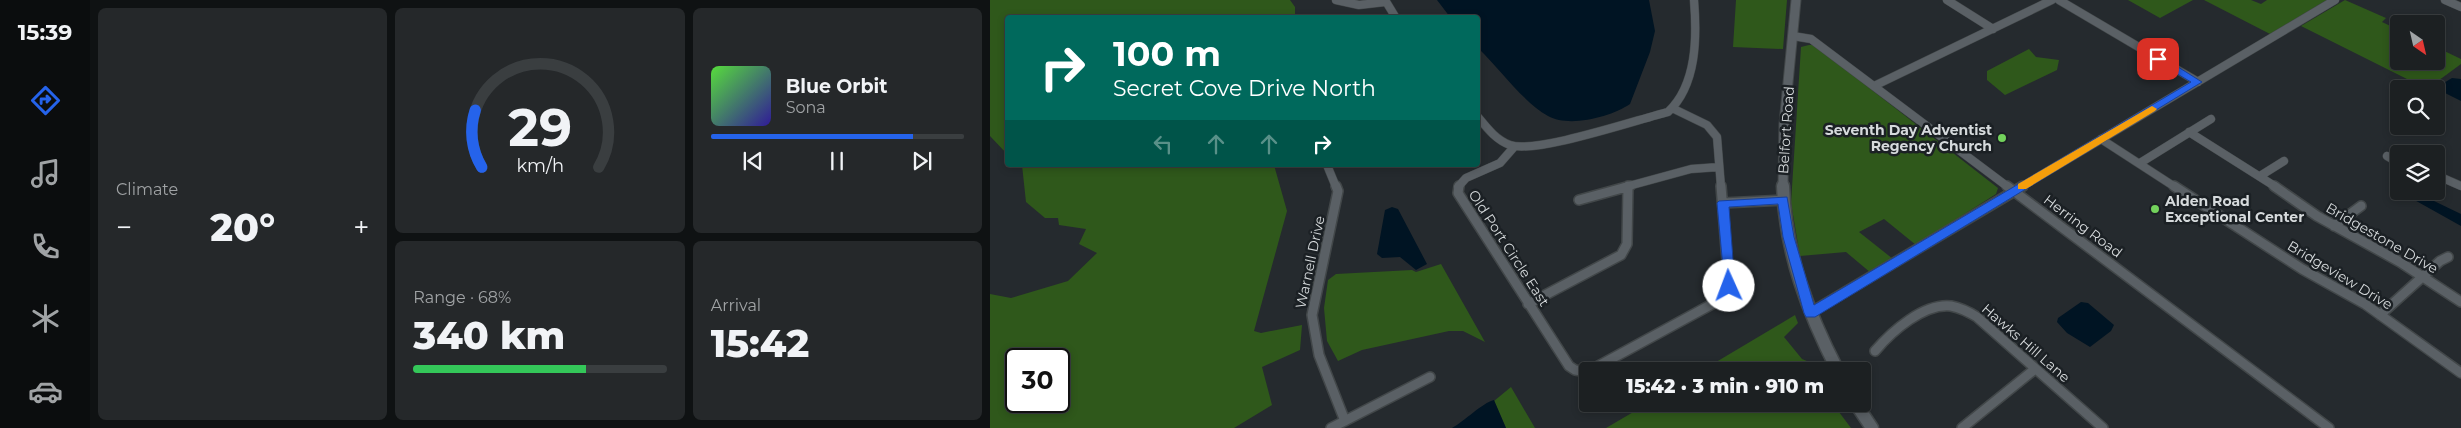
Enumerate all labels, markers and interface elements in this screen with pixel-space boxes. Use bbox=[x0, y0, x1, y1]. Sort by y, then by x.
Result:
north arrow bbox=[2390, 15, 2445, 70]
map controls bbox=[2390, 15, 2445, 200]
text: 15:39 bbox=[18, 19, 72, 46]
text: 100 m bbox=[1113, 32, 1221, 75]
icon: right bbox=[1030, 35, 1095, 100]
pin bbox=[2137, 38, 2179, 80]
icon: arrive bbox=[2144, 45, 2172, 73]
text: Blue Orbit bbox=[786, 75, 888, 98]
text: Secret Cove Drive North bbox=[1113, 75, 1376, 102]
button: search bbox=[2390, 80, 2445, 135]
icon: directions bbox=[28, 83, 63, 118]
street label: Belfort Road bbox=[1774, 85, 1798, 175]
text: 29 bbox=[508, 96, 572, 159]
text: Sona bbox=[786, 98, 826, 117]
place label: Seventh Day Adventist Regency Church bbox=[1825, 121, 1992, 155]
icon: left bbox=[1149, 130, 1177, 158]
icon: ahead bbox=[1202, 130, 1230, 158]
icon: ahead bbox=[1255, 130, 1283, 158]
icon: right bbox=[1308, 130, 1336, 158]
marker: Seventh Day Adventist Regency Church bbox=[1996, 132, 2008, 144]
button: layers bbox=[2390, 145, 2445, 200]
icon: previous bbox=[739, 147, 767, 175]
icon: pause bbox=[823, 147, 851, 175]
icon: next bbox=[908, 147, 936, 175]
text: km/h bbox=[516, 155, 564, 176]
icon: music bbox=[28, 156, 63, 191]
text: Climate bbox=[116, 180, 178, 199]
street label: Old Port Circle East bbox=[1465, 186, 1554, 310]
street label: Herring Road bbox=[2040, 191, 2126, 261]
place label: Alden Road Exceptional Center bbox=[2164, 192, 2304, 226]
street label: Bridgestone Drive bbox=[2323, 199, 2441, 277]
marker: Alden Road Exceptional Center bbox=[2149, 203, 2161, 215]
text: 20° bbox=[210, 204, 275, 251]
text: − bbox=[116, 210, 132, 244]
text: + bbox=[353, 210, 369, 244]
street label: Warnell Drive bbox=[1291, 214, 1329, 310]
icon: phone bbox=[28, 229, 63, 264]
street label: Bridgeview Drive bbox=[2284, 236, 2396, 314]
position arrow bbox=[1702, 259, 1754, 311]
text: Range · 68% bbox=[413, 288, 511, 307]
text: Arrival bbox=[711, 296, 761, 315]
street label: Hawks Hill Lane bbox=[1978, 300, 2074, 386]
icon: climate bbox=[28, 301, 63, 336]
text: 340 km bbox=[413, 312, 565, 359]
text: 15:42 bbox=[711, 320, 809, 367]
speed limit sign: 30 bbox=[1005, 348, 1070, 413]
icon: car bbox=[28, 374, 63, 409]
text: 15:42 · 3 min · 910 m bbox=[1626, 375, 1824, 398]

